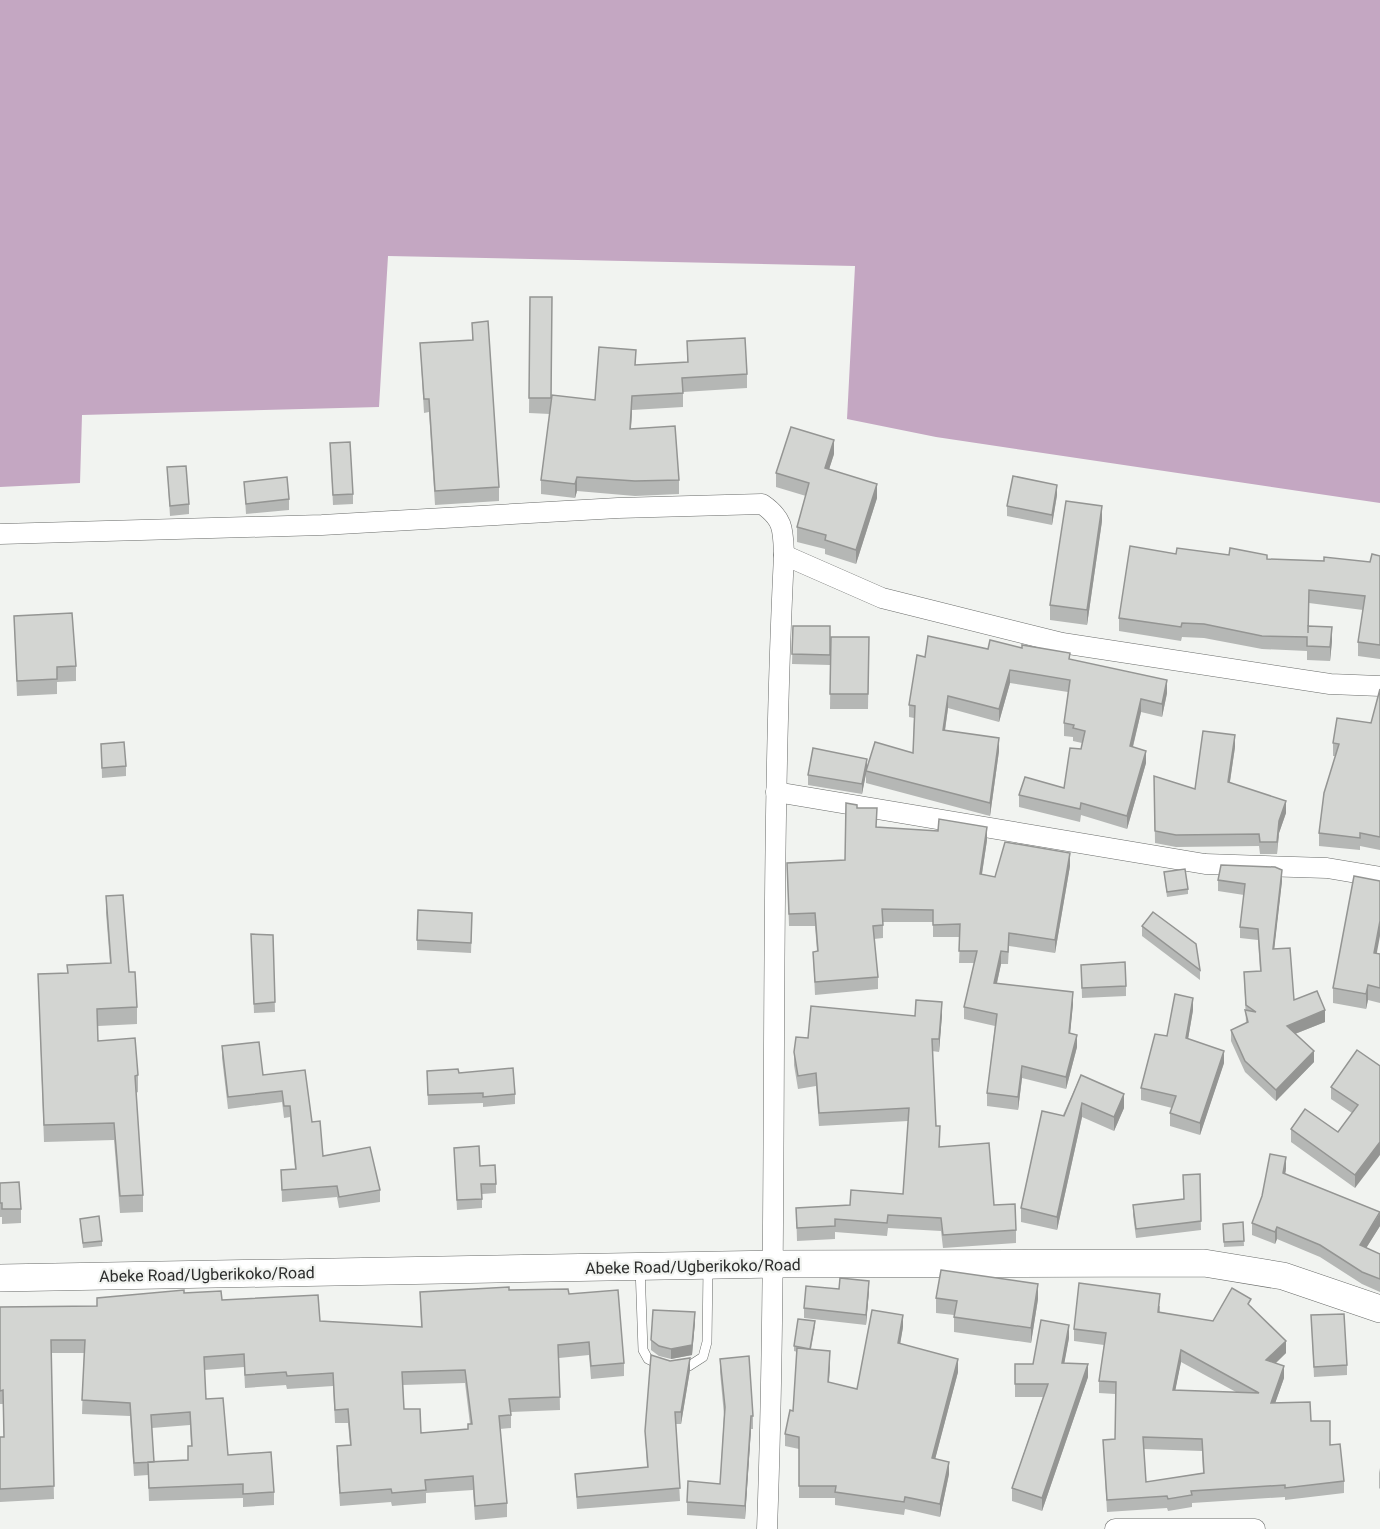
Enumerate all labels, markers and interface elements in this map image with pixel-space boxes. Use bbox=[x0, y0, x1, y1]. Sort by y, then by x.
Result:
street label: Abeke Road/Ugberikoko/Road bbox=[585, 1255, 801, 1278]
street label: Abeke Road/Ugberikoko/Road bbox=[99, 1263, 315, 1286]

